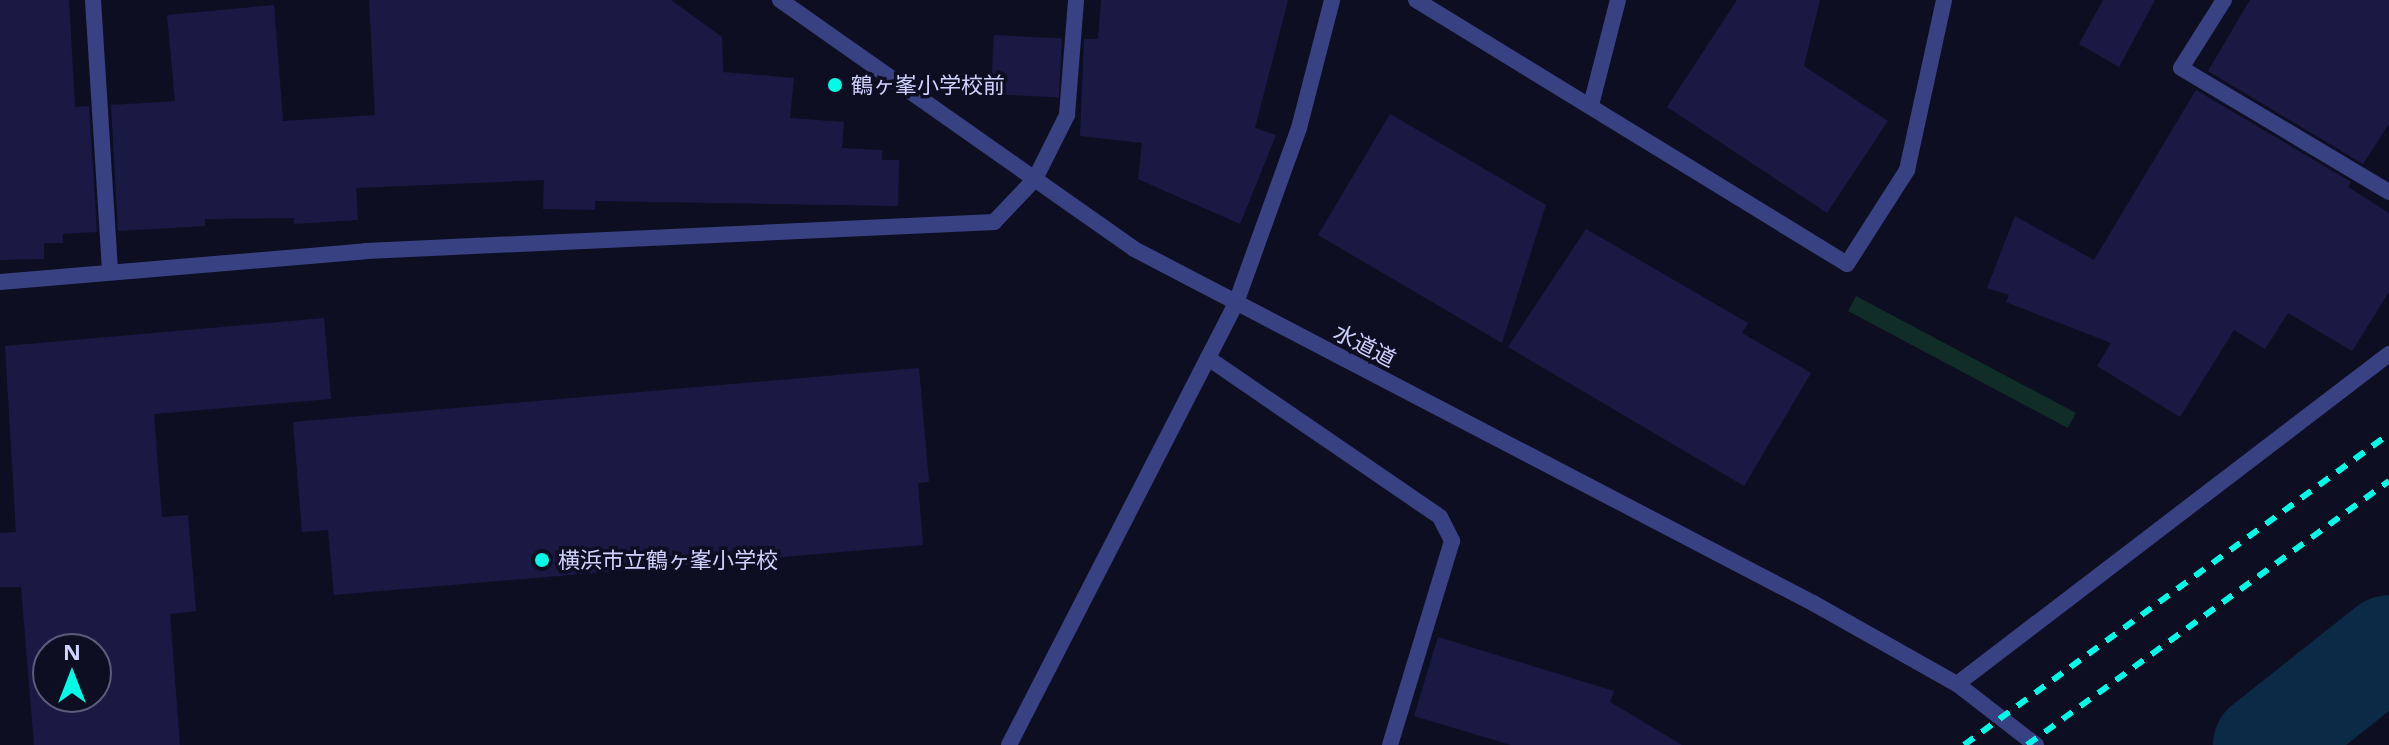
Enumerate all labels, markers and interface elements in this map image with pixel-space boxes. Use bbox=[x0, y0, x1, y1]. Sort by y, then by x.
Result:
place label: 鶴ヶ峯小学校前 bbox=[851, 72, 1005, 98]
marker: 鶴ヶ峯小学校前 bbox=[826, 76, 844, 94]
street label: 水道道 bbox=[1330, 318, 1400, 372]
place label: 横浜市立鶴ヶ峯小学校 bbox=[558, 547, 778, 573]
marker: 横浜市立鶴ヶ峯小学校 bbox=[533, 551, 551, 569]
north arrow bbox=[32, 633, 112, 713]
text: N bbox=[63, 636, 81, 666]

